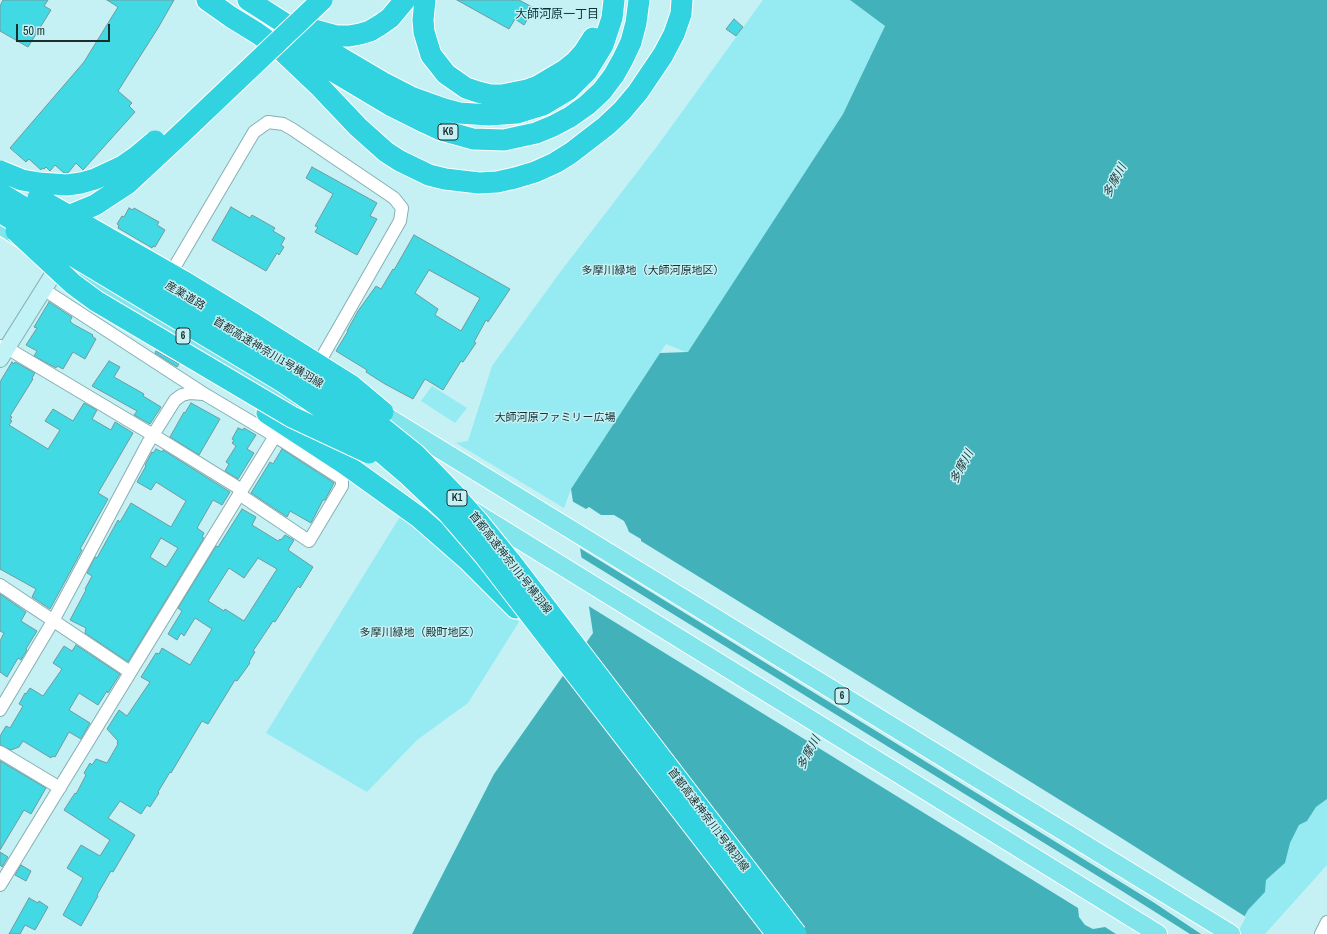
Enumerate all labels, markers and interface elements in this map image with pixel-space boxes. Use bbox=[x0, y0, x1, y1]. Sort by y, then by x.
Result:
district label: 大師河原一丁目 bbox=[515, 8, 599, 22]
scale bar bbox=[18, 16, 112, 42]
text: 50 m bbox=[23, 23, 45, 39]
road number: K6 bbox=[438, 124, 458, 140]
water label: 多摩川 bbox=[1100, 162, 1130, 200]
park label: 多摩川緑地（大師河原地区） bbox=[582, 264, 724, 278]
street label: 産業道路 bbox=[163, 279, 207, 313]
street label: 首都高速神奈川1号横羽線 bbox=[211, 315, 325, 391]
road number: 6 bbox=[176, 328, 190, 344]
park label: 大師河原ファミリー広場 bbox=[495, 411, 615, 425]
water label: 多摩川 bbox=[947, 448, 977, 486]
road number: K1 bbox=[447, 490, 467, 506]
street label: 首都高速神奈川1号横羽線 bbox=[466, 509, 554, 617]
park label: 多摩川緑地（殿町地区） bbox=[360, 626, 480, 640]
road number: 6 bbox=[835, 688, 849, 704]
water label: 多摩川 bbox=[794, 734, 824, 772]
street label: 首都高速神奈川1号横羽線 bbox=[665, 766, 751, 874]

